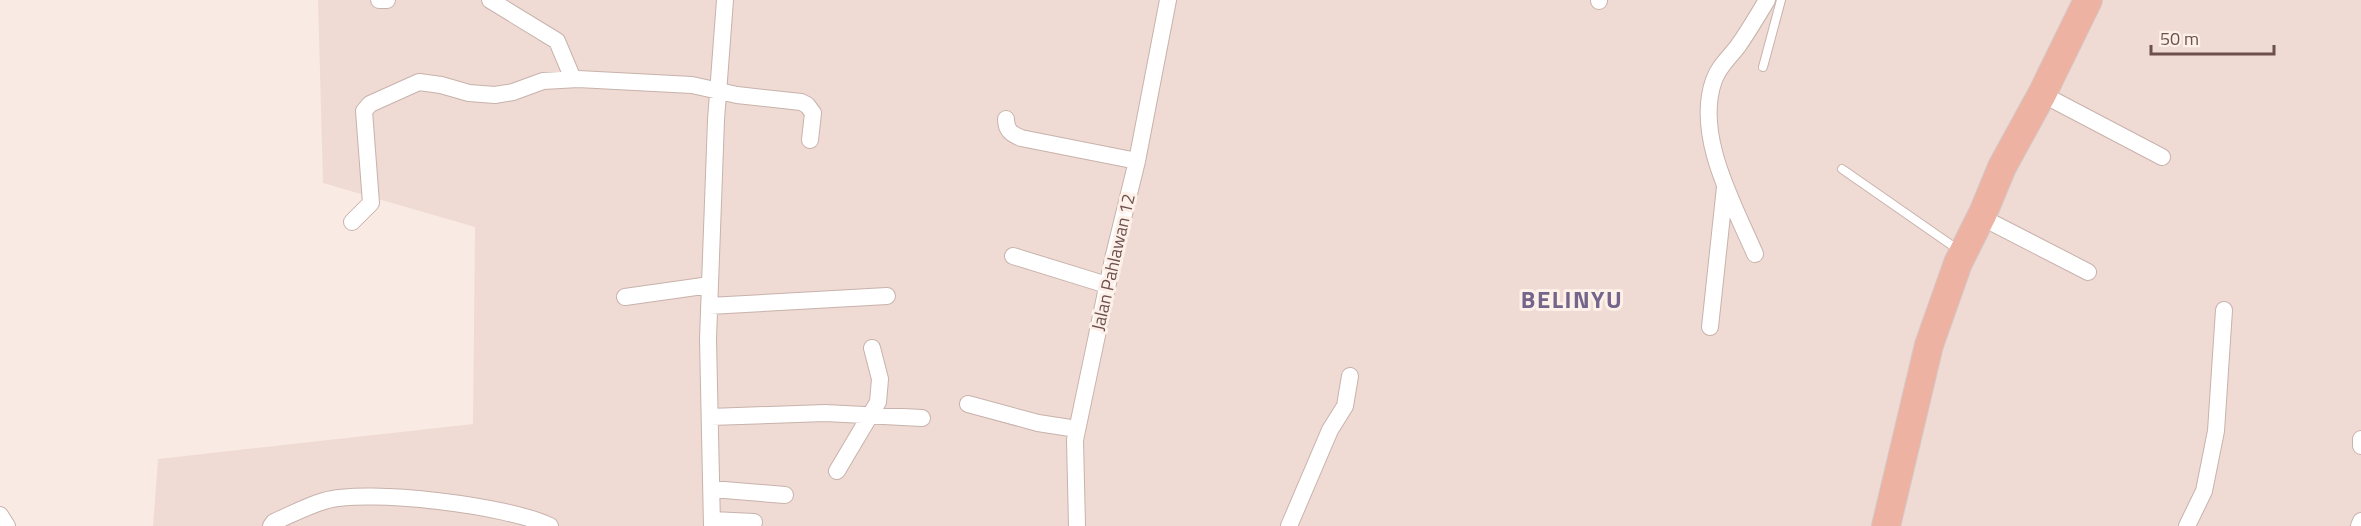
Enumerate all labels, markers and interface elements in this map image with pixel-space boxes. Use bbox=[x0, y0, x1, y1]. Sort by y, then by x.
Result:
scale bar bbox=[2151, 18, 2274, 56]
text: 50 m bbox=[2160, 25, 2199, 52]
street label: Jalan Pahlawan 12 bbox=[1084, 191, 1142, 333]
district label: BELINYU bbox=[1521, 281, 1623, 317]

